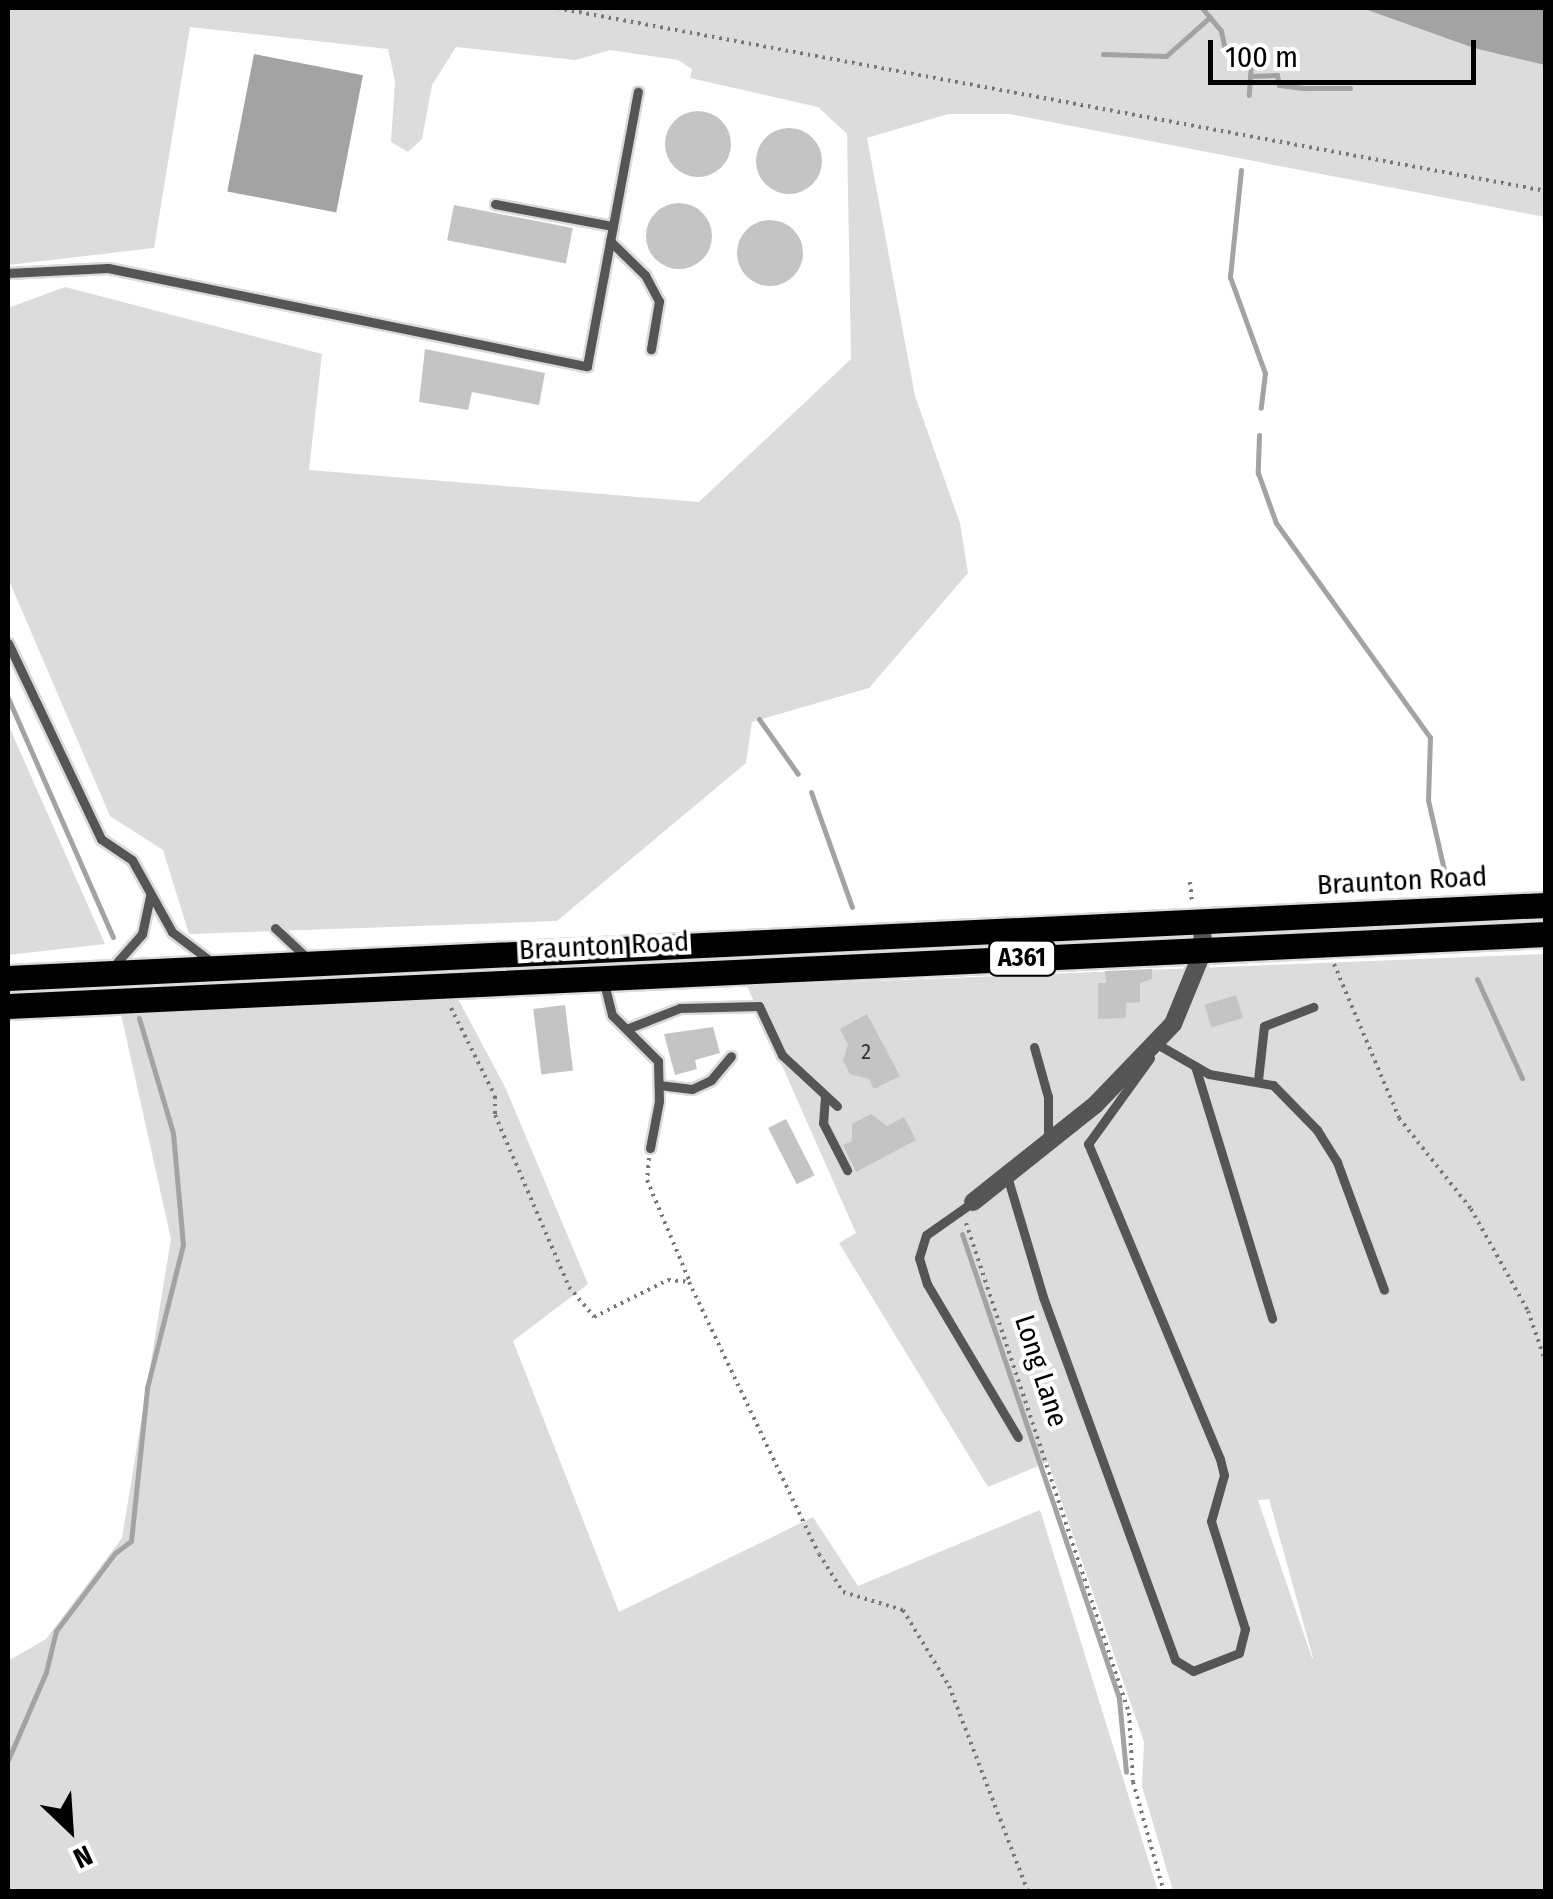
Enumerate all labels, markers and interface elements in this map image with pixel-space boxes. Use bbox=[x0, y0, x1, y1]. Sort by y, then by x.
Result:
scale bar bbox=[1213, 20, 1480, 82]
text: 100 m bbox=[1225, 39, 1298, 75]
street label: Braunton Road bbox=[1316, 860, 1488, 902]
street label: Braunton Road bbox=[518, 925, 690, 967]
road number: A361 bbox=[987, 938, 1057, 978]
house number: 2 bbox=[861, 1039, 871, 1065]
street label: Long Lane bbox=[1007, 1311, 1075, 1431]
north arrow bbox=[20, 1779, 120, 1879]
text: N bbox=[68, 1838, 97, 1875]

